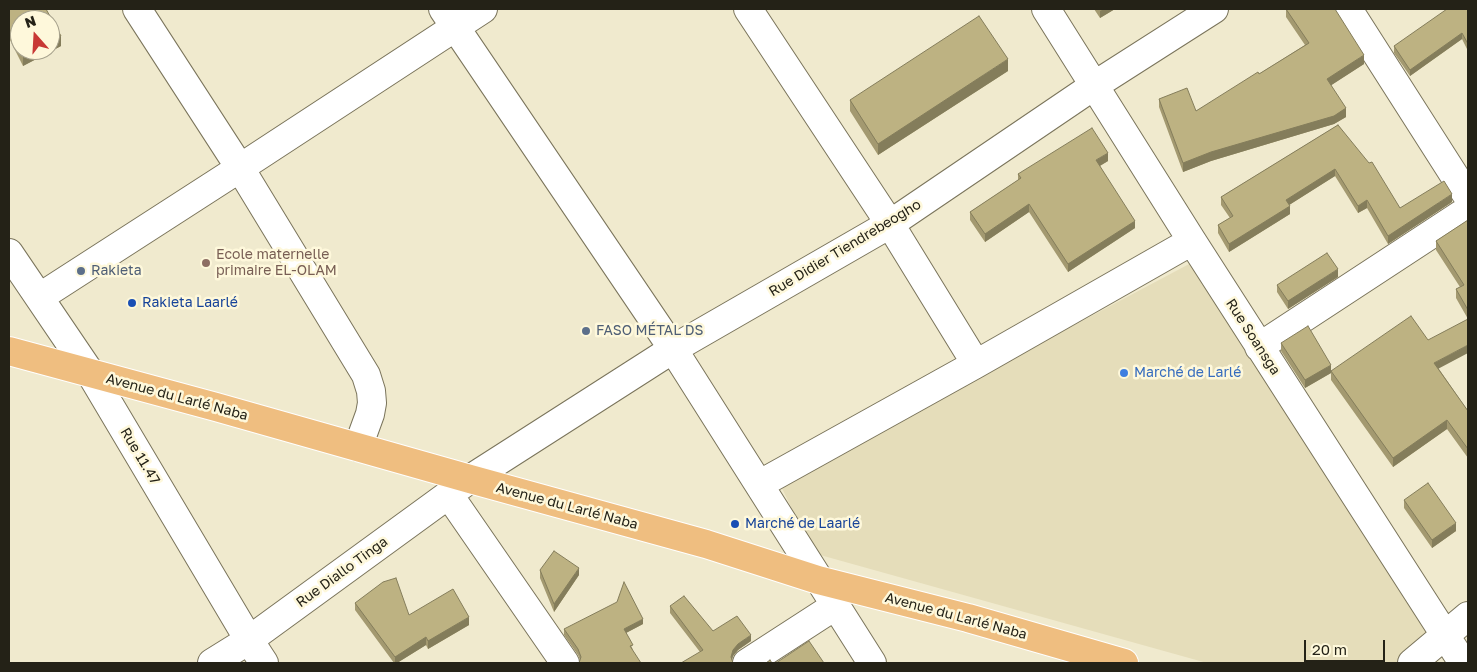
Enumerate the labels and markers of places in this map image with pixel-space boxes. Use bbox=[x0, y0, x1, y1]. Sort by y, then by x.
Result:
place label: Ecole maternelle primaire EL-OLAM bbox=[216, 247, 337, 280]
marker: Ecole maternelle primaire EL-OLAM bbox=[200, 257, 212, 269]
place label: Rakieta bbox=[91, 263, 142, 279]
marker: Rakieta bbox=[75, 265, 87, 277]
place label: Rakieta Laarlé bbox=[142, 295, 238, 311]
marker: Rakieta Laarlé bbox=[126, 297, 138, 309]
place label: FASO MÉTAL DS bbox=[596, 323, 703, 339]
marker: FASO MÉTAL DS bbox=[580, 325, 592, 337]
place label: Marché de Larlé bbox=[1134, 365, 1241, 381]
marker: Marché de Larlé bbox=[1118, 367, 1130, 379]
place label: Marché de Laarlé bbox=[745, 516, 860, 532]
marker: Marché de Laarlé bbox=[729, 518, 741, 530]

